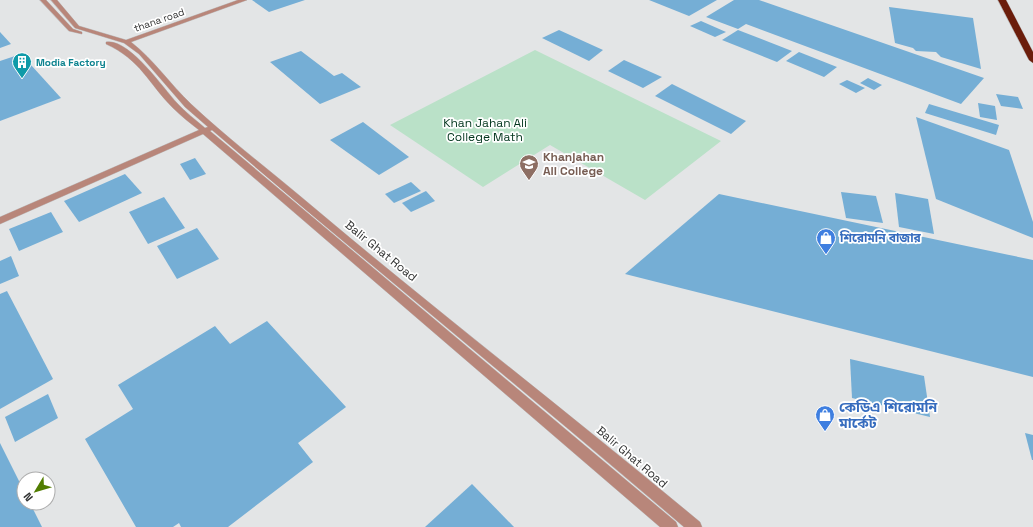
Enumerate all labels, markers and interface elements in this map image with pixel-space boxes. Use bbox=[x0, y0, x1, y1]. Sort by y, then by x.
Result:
street label: thana road bbox=[132, 5, 186, 35]
building icon: Modia Factory bbox=[11, 51, 33, 79]
place label: Modia Factory bbox=[36, 56, 106, 69]
park label: Khan Jahan Ali College Math bbox=[443, 115, 527, 145]
place label: Khanjahan Ali College bbox=[543, 149, 604, 179]
school or university icon: Khanjahan Ali College bbox=[518, 153, 540, 181]
street label: Balir Ghat Road bbox=[342, 217, 420, 285]
shop icon: শিরোমনি বাজার bbox=[815, 227, 837, 255]
place label: শিরোমনি বাজার bbox=[839, 230, 922, 246]
place label: কেডিএ শিরোমনি মার্কেট bbox=[838, 398, 937, 432]
shop icon: কেডিএ শিরোমনি মার্কেট bbox=[814, 404, 836, 432]
street label: Balir Ghat Road bbox=[593, 423, 671, 491]
north arrow bbox=[16, 471, 56, 511]
text: N bbox=[20, 490, 36, 504]

